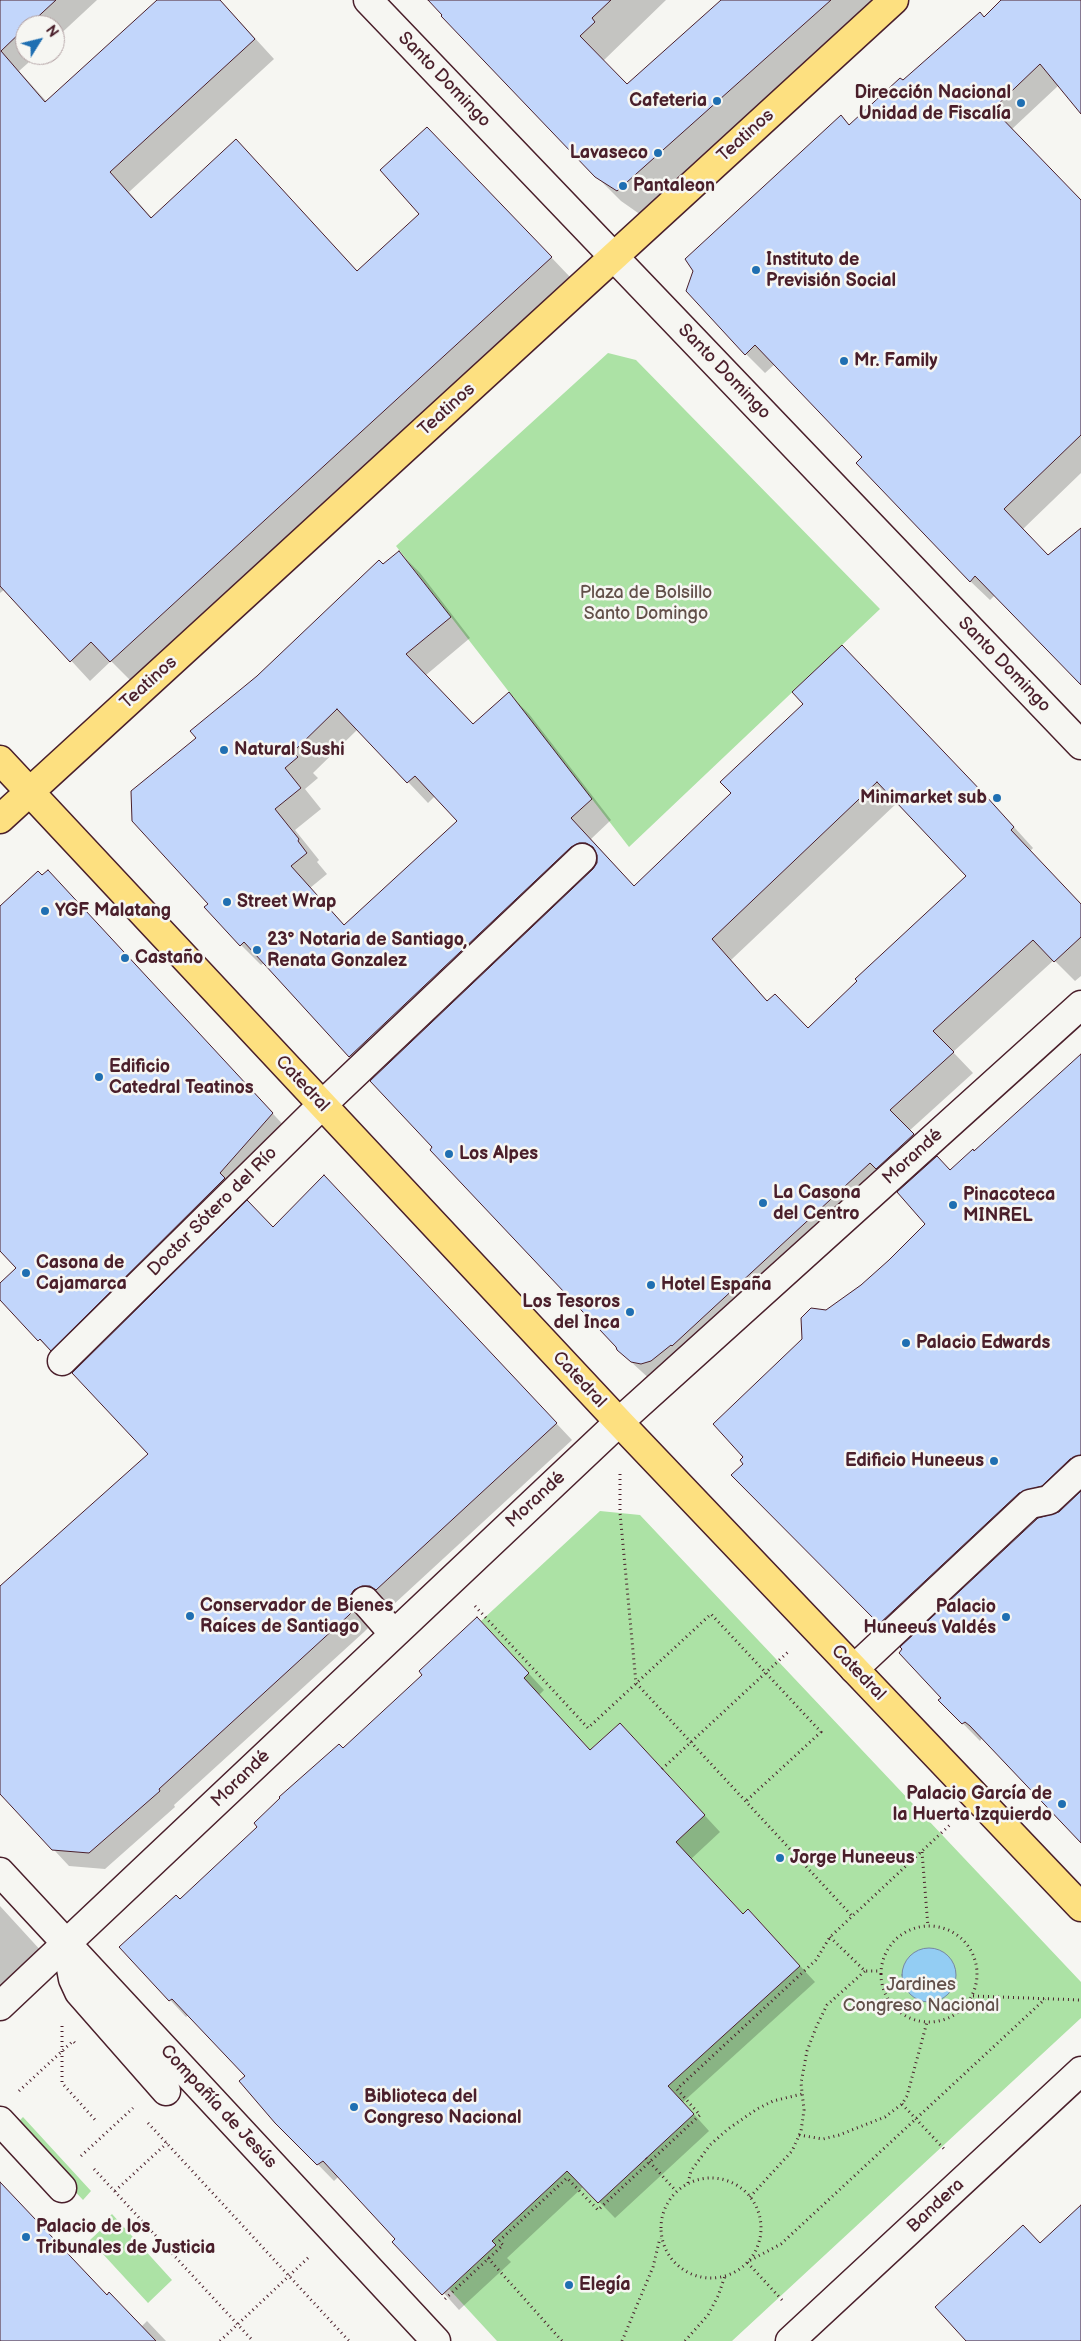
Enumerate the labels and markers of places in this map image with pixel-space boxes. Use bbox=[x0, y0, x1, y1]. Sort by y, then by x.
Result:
place label: Dirección Nacional Unidad de Fiscalía bbox=[854, 82, 1011, 125]
place label: Cafeteria bbox=[629, 90, 707, 112]
marker: Cafeteria bbox=[711, 95, 723, 107]
marker: Dirección Nacional Unidad de Fiscalía bbox=[1015, 97, 1027, 109]
place label: Lavaseco bbox=[570, 142, 648, 164]
marker: Lavaseco bbox=[652, 147, 664, 159]
place label: Pantaleon bbox=[633, 175, 715, 197]
marker: Pantaleon bbox=[617, 180, 629, 192]
place label: Instituto de Previsión Social bbox=[766, 249, 896, 292]
marker: Instituto de Previsión Social bbox=[750, 264, 762, 276]
place label: Mr. Family bbox=[854, 350, 938, 372]
marker: Mr. Family bbox=[838, 355, 850, 367]
place label: Natural Sushi bbox=[234, 739, 345, 761]
marker: Natural Sushi bbox=[218, 744, 230, 756]
place label: Minimarket sub bbox=[860, 787, 987, 809]
marker: Minimarket sub bbox=[991, 792, 1003, 804]
place label: Street Wrap bbox=[237, 891, 336, 913]
marker: Street Wrap bbox=[221, 896, 233, 908]
place label: YGF Malatang bbox=[55, 900, 171, 922]
marker: YGF Malatang bbox=[39, 905, 51, 917]
place label: 23° Notaria de Santiago, Renata Gonzalez bbox=[267, 929, 467, 972]
marker: 23° Notaria de Santiago, Renata Gonzalez bbox=[251, 944, 263, 956]
place label: Castaño bbox=[135, 947, 203, 969]
marker: Castaño bbox=[119, 952, 131, 964]
place label: Edificio Catedral Teatinos bbox=[109, 1056, 254, 1098]
marker: Edificio Catedral Teatinos bbox=[93, 1071, 105, 1083]
place label: Los Alpes bbox=[459, 1143, 538, 1165]
marker: Los Alpes bbox=[443, 1148, 455, 1160]
place label: La Casona del Centro bbox=[773, 1182, 861, 1224]
place label: Pinacoteca MINREL bbox=[963, 1184, 1055, 1226]
marker: La Casona del Centro bbox=[757, 1197, 769, 1209]
marker: Pinacoteca MINREL bbox=[947, 1199, 959, 1211]
place label: Casona de Cajamarca bbox=[36, 1252, 127, 1294]
marker: Casona de Cajamarca bbox=[20, 1267, 32, 1279]
place label: Hotel España bbox=[661, 1274, 772, 1296]
marker: Hotel España bbox=[645, 1279, 657, 1291]
place label: Los Tesoros del Inca bbox=[522, 1291, 620, 1334]
marker: Los Tesoros del Inca bbox=[624, 1306, 636, 1318]
place label: Palacio Edwards bbox=[916, 1332, 1050, 1354]
marker: Palacio Edwards bbox=[900, 1337, 912, 1349]
place label: Edificio Huneeus bbox=[845, 1450, 984, 1472]
marker: Edificio Huneeus bbox=[988, 1455, 1000, 1467]
place label: Conservador de Bienes Raíces de Santiago bbox=[200, 1595, 393, 1638]
place label: Palacio Huneeus Valdés bbox=[863, 1596, 996, 1638]
marker: Conservador de Bienes Raíces de Santiago bbox=[184, 1610, 196, 1622]
marker: Palacio Huneeus Valdés bbox=[1000, 1611, 1012, 1623]
place label: Palacio García de la Huerta Izquierdo bbox=[893, 1783, 1052, 1826]
marker: Palacio García de la Huerta Izquierdo bbox=[1056, 1798, 1068, 1810]
place label: Jorge Huneeus bbox=[790, 1847, 915, 1869]
marker: Jorge Huneeus bbox=[774, 1852, 786, 1864]
place label: Biblioteca del Congreso Nacional bbox=[364, 2086, 522, 2128]
marker: Biblioteca del Congreso Nacional bbox=[348, 2101, 360, 2113]
place label: Palacio de los Tribunales de Justicia bbox=[36, 2216, 215, 2258]
marker: Palacio de los Tribunales de Justicia bbox=[20, 2231, 32, 2243]
place label: Elegía bbox=[579, 2274, 631, 2296]
marker: Elegía bbox=[563, 2279, 575, 2291]

